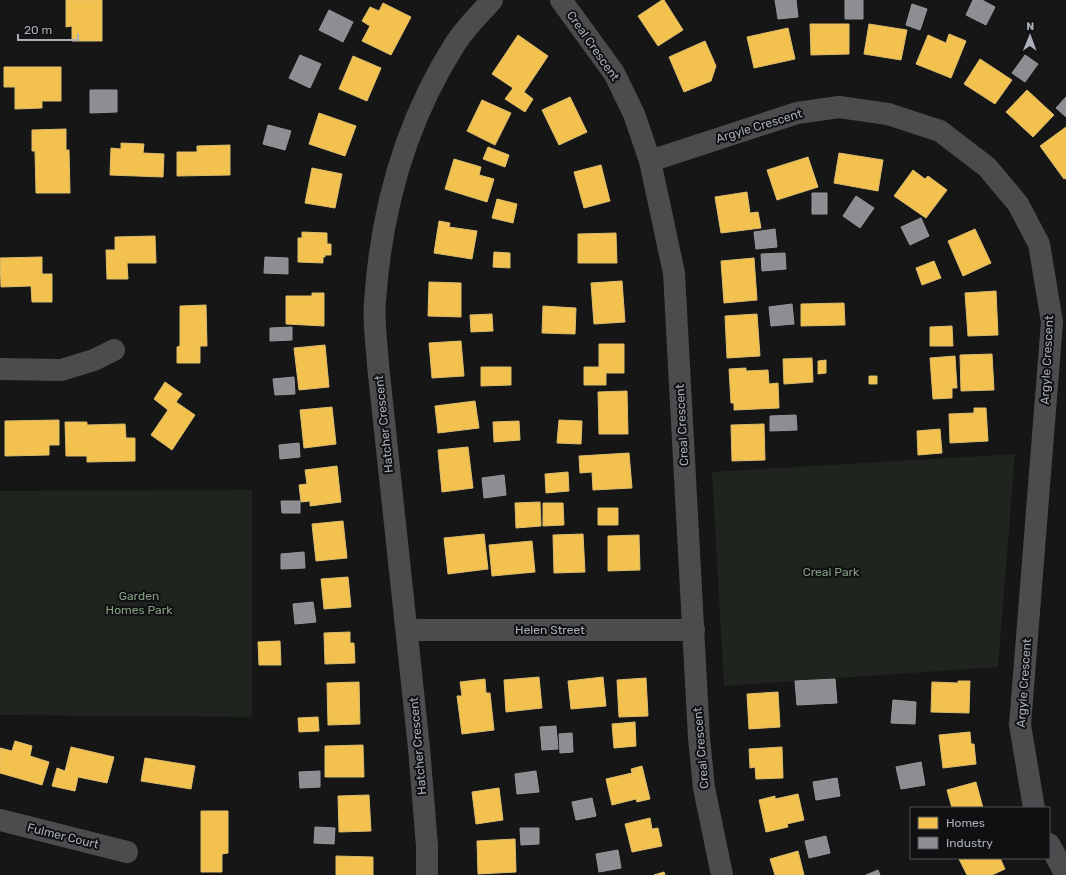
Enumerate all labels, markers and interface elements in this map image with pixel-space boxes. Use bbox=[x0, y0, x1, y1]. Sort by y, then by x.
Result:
street label: Creal Crescent bbox=[564, 8, 622, 84]
scale bar bbox=[18, 16, 78, 42]
north arrow bbox=[1010, 16, 1050, 56]
text: N bbox=[1026, 20, 1034, 33]
text: 20 m bbox=[24, 23, 52, 37]
street label: Argyle Crescent bbox=[714, 106, 804, 146]
street label: Argyle Crescent bbox=[1038, 315, 1056, 405]
street label: Hatcher Crescent bbox=[372, 374, 396, 474]
street label: Creal Crescent bbox=[673, 383, 691, 466]
park label: Creal Park bbox=[803, 565, 860, 579]
park label: Garden Homes Park bbox=[106, 589, 173, 617]
street label: Helen Street bbox=[515, 623, 585, 637]
street label: Argyle Crescent bbox=[1014, 638, 1034, 728]
street label: Hatcher Crescent bbox=[407, 696, 429, 796]
street label: Creal Crescent bbox=[690, 706, 712, 790]
legend bbox=[910, 807, 1050, 859]
text: Homes bbox=[946, 816, 985, 830]
street label: Fulmer Court bbox=[26, 820, 100, 852]
text: Industry bbox=[946, 836, 993, 850]

